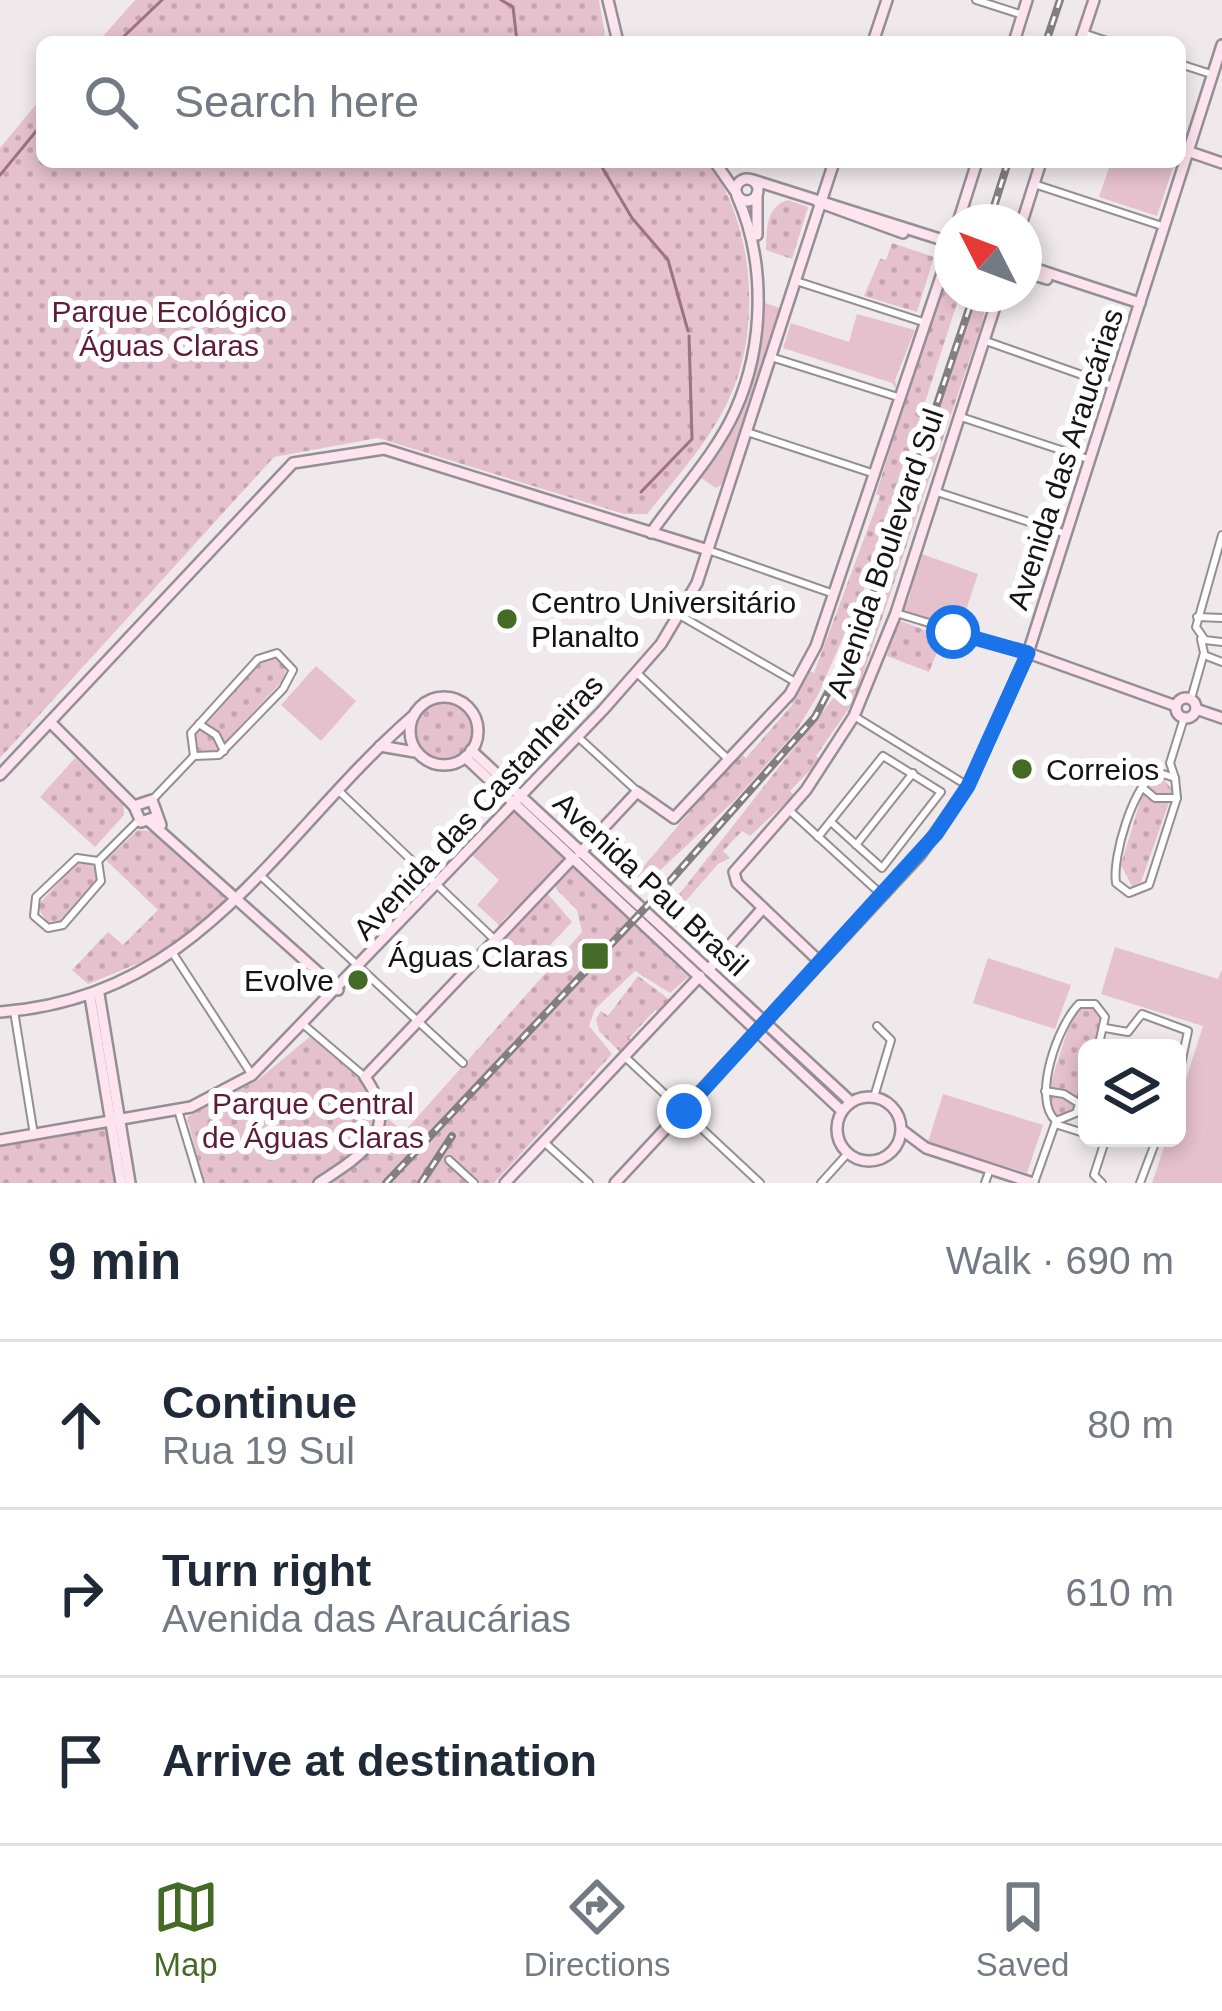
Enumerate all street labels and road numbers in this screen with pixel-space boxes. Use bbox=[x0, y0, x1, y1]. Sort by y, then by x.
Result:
street label: Avenida das Araucárias bbox=[1001, 304, 1129, 614]
street label: Avenida Boulevard Sul bbox=[820, 404, 950, 702]
street label: Avenida das Castanheiras bbox=[347, 668, 609, 946]
street label: Avenida Pau Brasil bbox=[547, 786, 755, 982]

